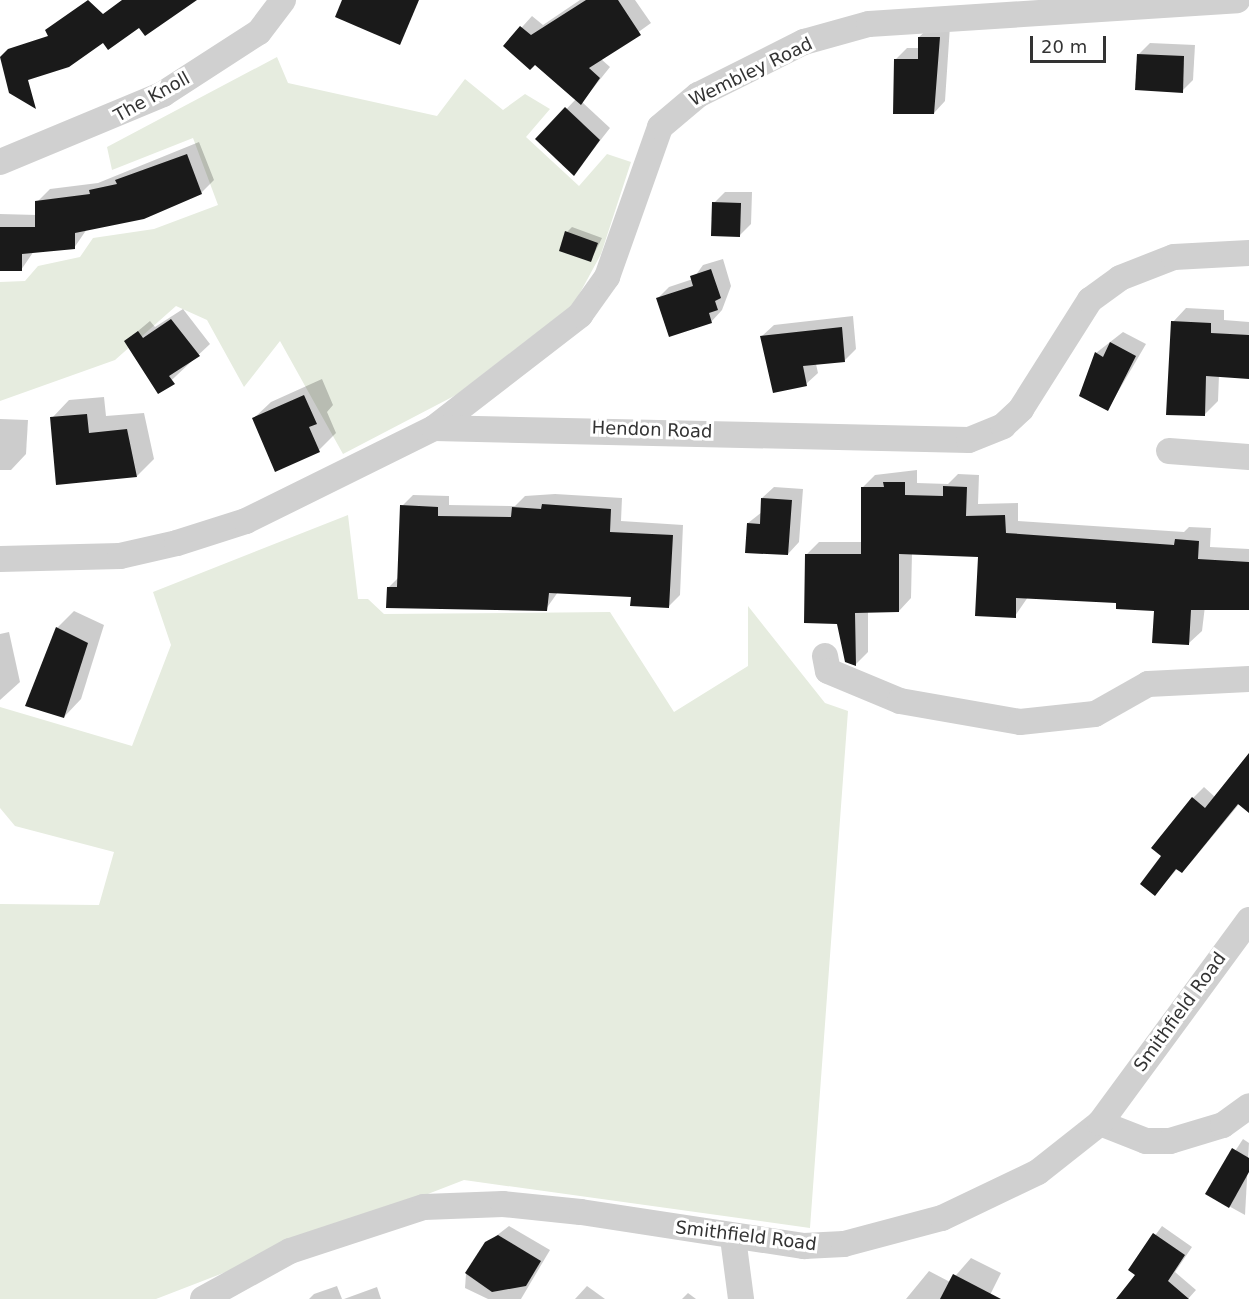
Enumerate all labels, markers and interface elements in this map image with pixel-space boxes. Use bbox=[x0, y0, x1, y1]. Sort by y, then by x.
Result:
scale bar bbox=[1033, 24, 1110, 62]
street label: Wembley Road bbox=[686, 33, 816, 111]
text: 20 m bbox=[1041, 36, 1087, 57]
street label: The Knoll bbox=[110, 67, 194, 127]
street label: Hendon Road bbox=[591, 417, 713, 443]
street label: Smithfield Road bbox=[1129, 948, 1231, 1076]
street label: Smithfield Road bbox=[674, 1217, 818, 1255]

